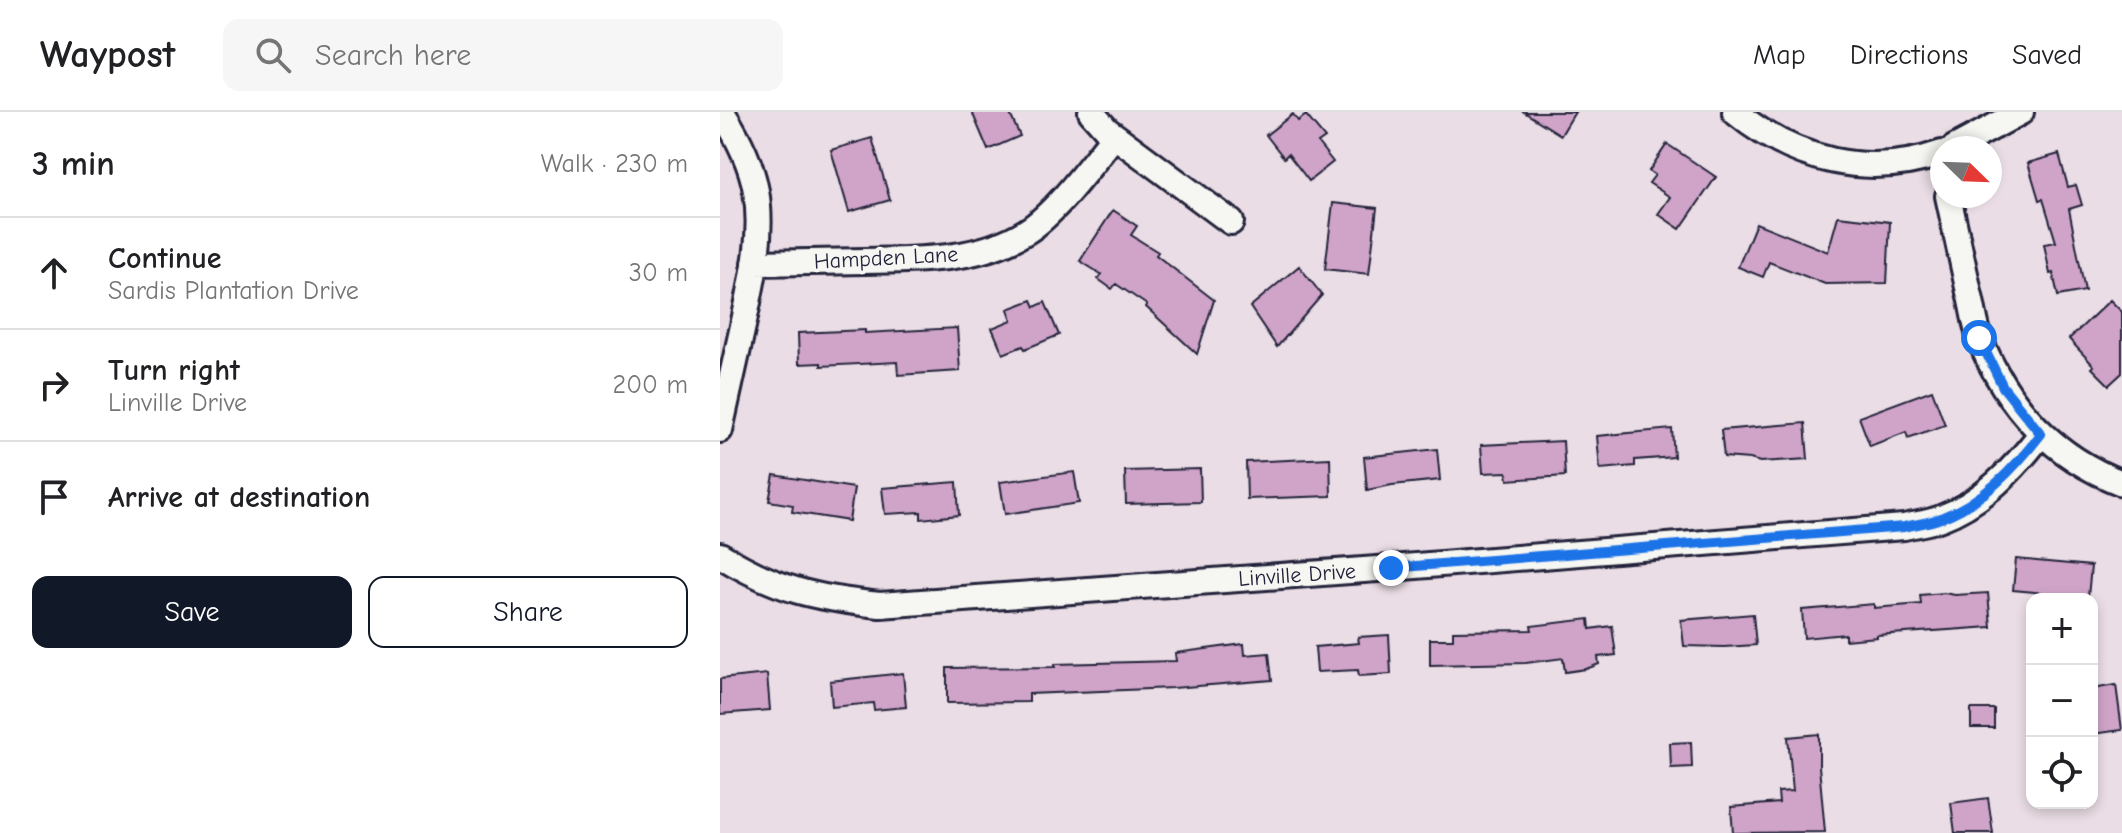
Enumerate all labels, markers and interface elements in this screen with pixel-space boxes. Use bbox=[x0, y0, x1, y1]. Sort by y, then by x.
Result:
search box bbox=[223, 19, 783, 91]
text: Waypost bbox=[40, 33, 175, 77]
icon: search bbox=[251, 33, 295, 77]
text: Search here bbox=[315, 38, 471, 73]
text: Map bbox=[1753, 39, 1806, 71]
text: Directions bbox=[1850, 39, 1968, 71]
text: Saved bbox=[2012, 39, 2082, 71]
north arrow bbox=[1930, 136, 2002, 208]
text: 3 min bbox=[32, 144, 115, 184]
text: Walk · 230 m bbox=[541, 149, 688, 179]
text: Continue bbox=[108, 241, 222, 276]
street label: Hampden Lane bbox=[813, 241, 959, 275]
icon: ahead bbox=[32, 251, 76, 295]
text: 30 m bbox=[629, 258, 688, 288]
text: Sardis Plantation Drive bbox=[108, 276, 359, 306]
route start bbox=[1961, 320, 1997, 356]
text: Turn right bbox=[108, 353, 240, 388]
icon: right bbox=[32, 363, 76, 407]
text: 200 m bbox=[613, 370, 688, 400]
text: Linville Drive bbox=[108, 388, 247, 418]
icon: arrive bbox=[32, 475, 76, 519]
text: Arrive at destination bbox=[108, 480, 370, 515]
route end bbox=[1373, 550, 1409, 586]
street label: Linville Drive bbox=[1237, 558, 1357, 592]
button: Save bbox=[32, 576, 352, 648]
button: Share bbox=[368, 576, 688, 648]
map controls bbox=[2026, 593, 2098, 809]
button: + bbox=[2026, 593, 2098, 665]
button: − bbox=[2026, 665, 2098, 737]
button: locate bbox=[2026, 737, 2098, 809]

